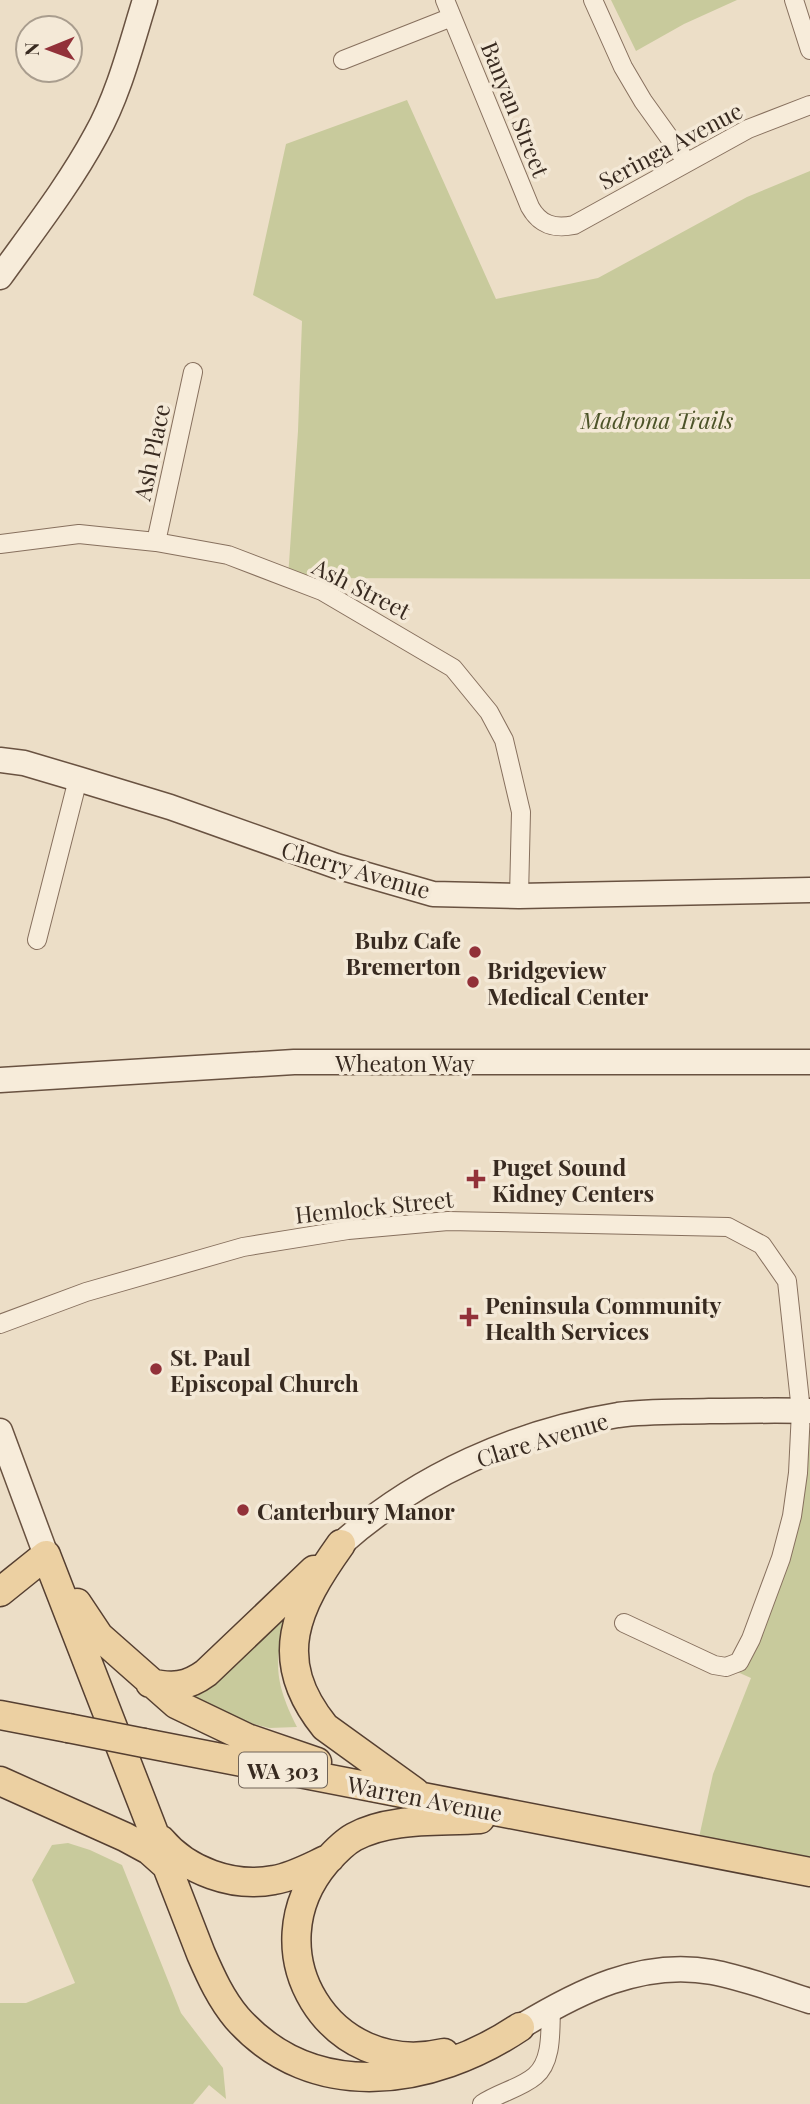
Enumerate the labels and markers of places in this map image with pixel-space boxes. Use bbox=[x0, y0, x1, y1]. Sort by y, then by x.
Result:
place label: Bubz Cafe Bremerton bbox=[346, 924, 461, 981]
marker: Bubz Cafe Bremerton bbox=[467, 944, 483, 960]
place label: Bridgeview Medical Center bbox=[487, 954, 649, 1011]
marker: Bridgeview Medical Center bbox=[465, 974, 481, 990]
place label: Puget Sound Kidney Centers bbox=[492, 1151, 654, 1208]
marker: Puget Sound Kidney Centers bbox=[466, 1169, 486, 1189]
place label: Peninsula Community Health Services bbox=[485, 1289, 721, 1346]
marker: Peninsula Community Health Services bbox=[459, 1307, 479, 1327]
place label: St. Paul Episcopal Church bbox=[170, 1341, 359, 1398]
marker: St. Paul Episcopal Church bbox=[148, 1361, 164, 1377]
place label: Canterbury Manor bbox=[257, 1495, 455, 1526]
marker: Canterbury Manor bbox=[235, 1502, 251, 1518]

